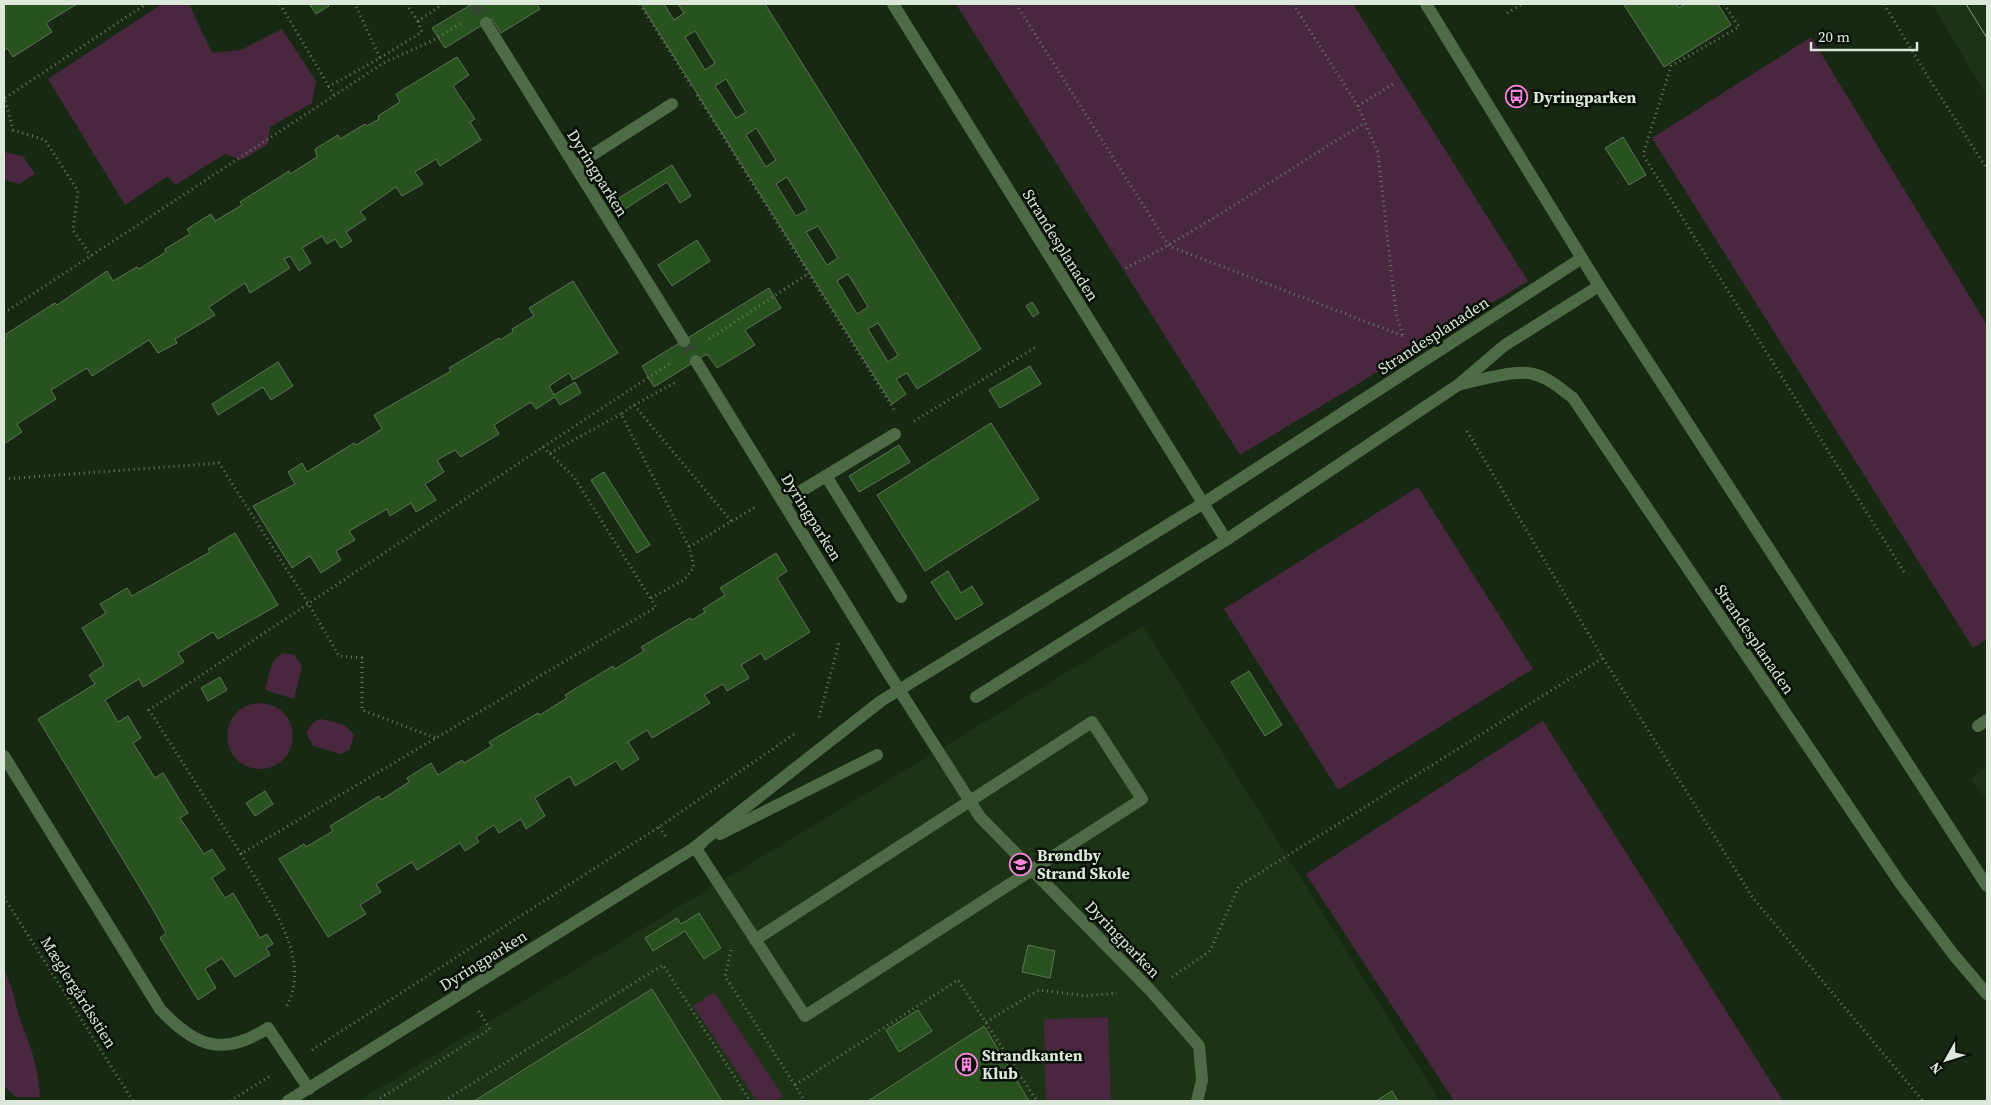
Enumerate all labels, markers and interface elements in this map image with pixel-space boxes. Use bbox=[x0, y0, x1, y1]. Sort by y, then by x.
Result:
scale bar bbox=[1811, 20, 1917, 52]
text: 20 m bbox=[1818, 26, 1850, 47]
bus stop icon: Dyringparken bbox=[1505, 85, 1529, 109]
place label: Dyringparken bbox=[1533, 86, 1637, 108]
street label: Dyringparken bbox=[562, 125, 634, 221]
street label: Strandesplanaden bbox=[1018, 185, 1104, 305]
street label: Strandesplanaden bbox=[1373, 291, 1493, 379]
street label: Dyringparken bbox=[776, 469, 848, 565]
street label: Strandesplanaden bbox=[1710, 580, 1800, 699]
place label: Brøndby Strand Skole bbox=[1037, 844, 1130, 884]
school or university icon: Brøndby Strand Skole bbox=[1009, 852, 1033, 876]
street label: Dyringparken bbox=[1081, 896, 1166, 983]
street label: Dyringparken bbox=[435, 924, 531, 996]
street label: Mæglergårdsstien bbox=[36, 932, 122, 1052]
north arrow bbox=[1921, 1035, 1971, 1085]
place label: Strandkanten Klub bbox=[982, 1044, 1083, 1084]
building icon: Strandkanten Klub bbox=[954, 1052, 978, 1076]
text: N bbox=[1925, 1058, 1947, 1078]

